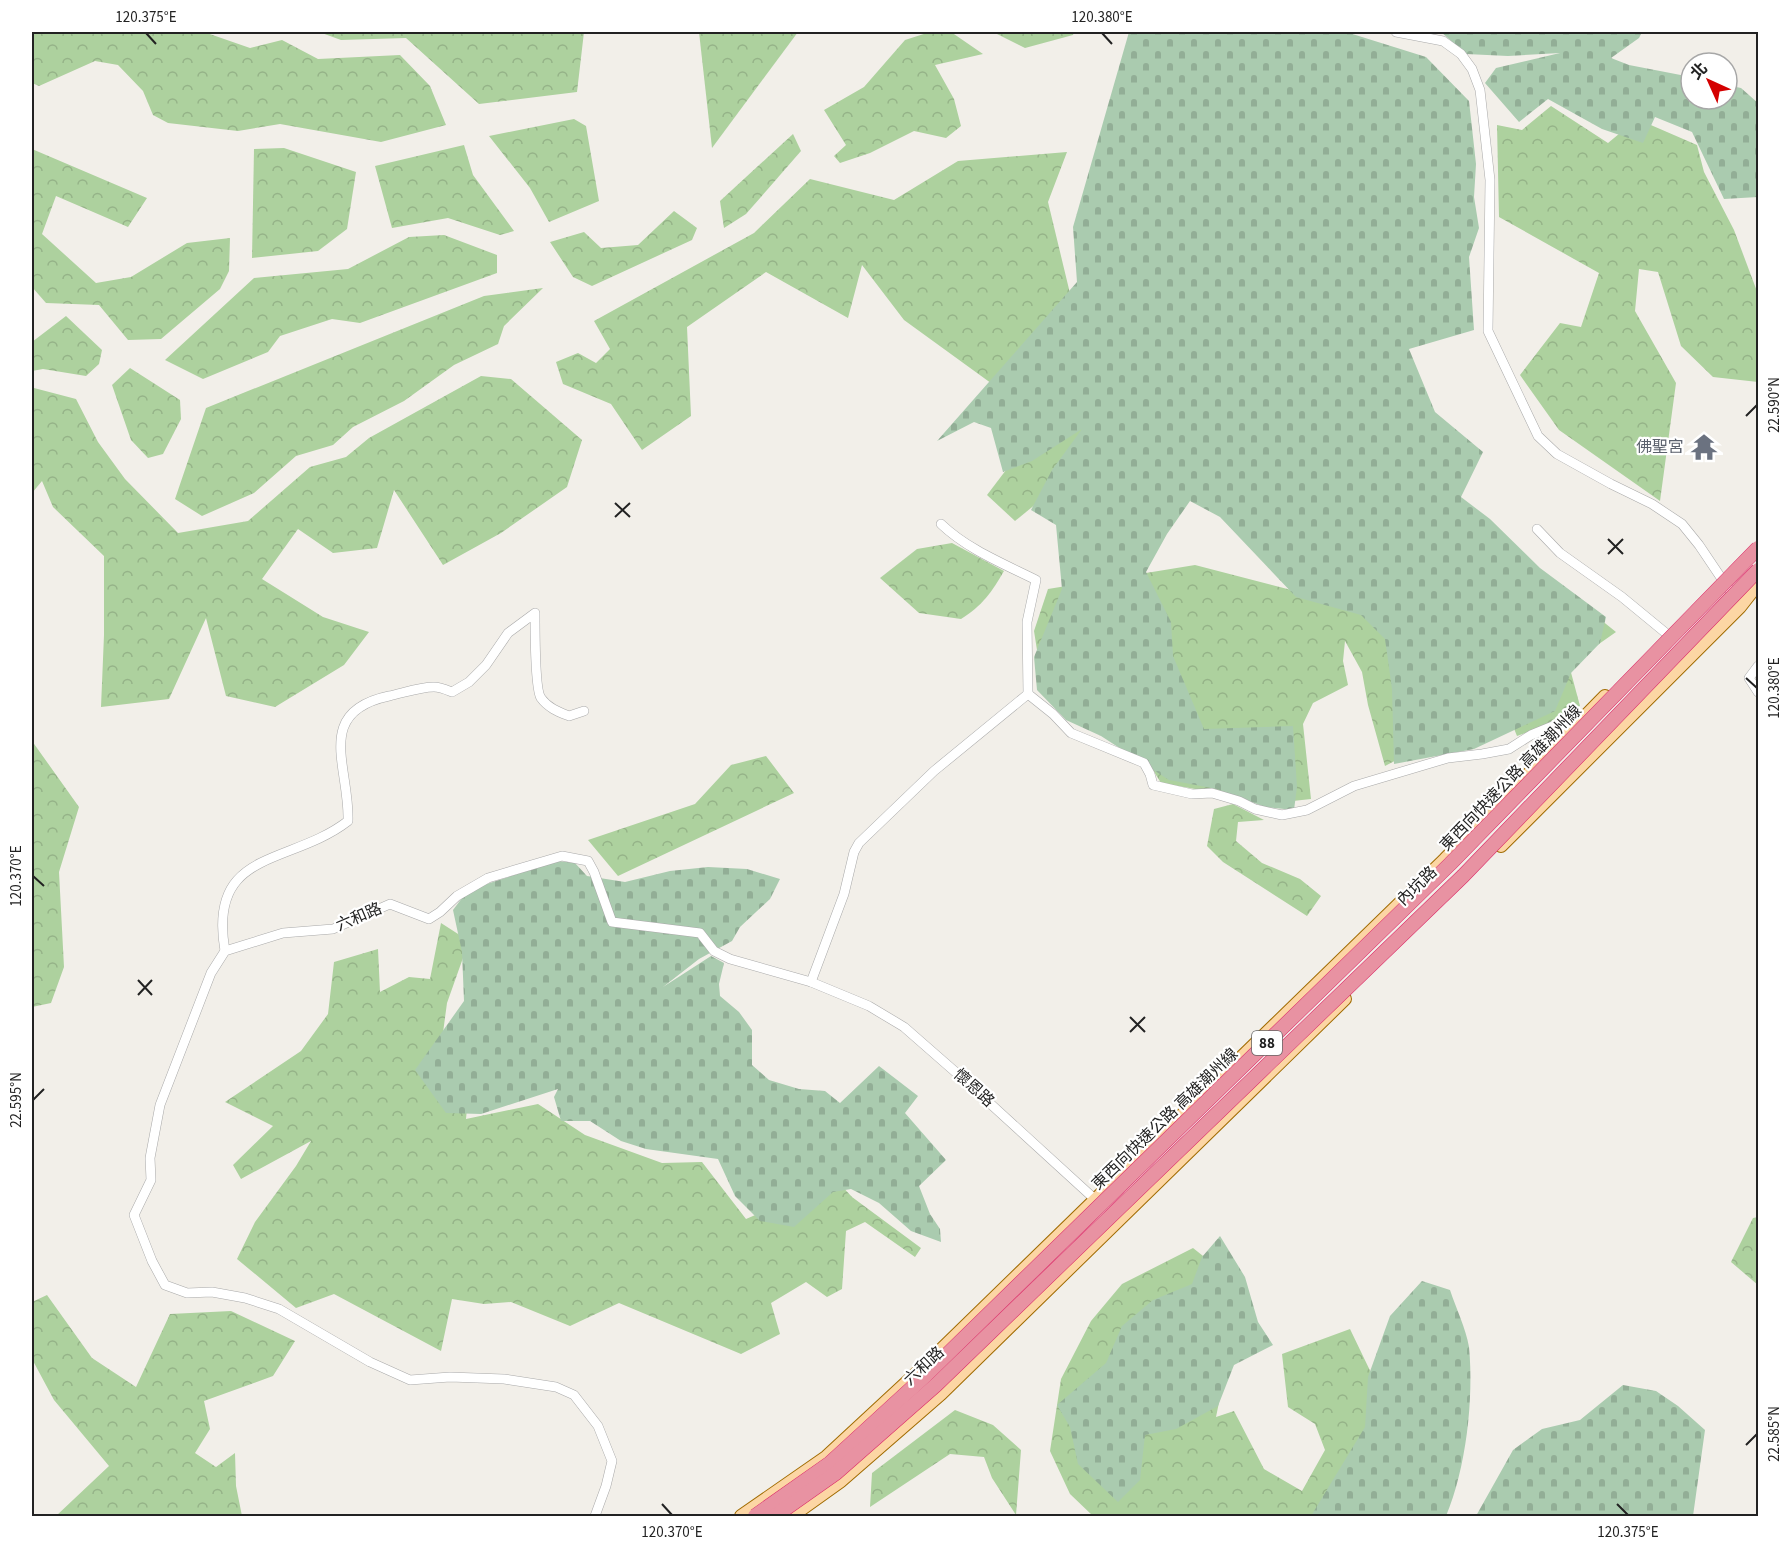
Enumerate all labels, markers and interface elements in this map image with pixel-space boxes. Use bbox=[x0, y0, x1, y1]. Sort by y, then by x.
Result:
text: 120.375°E bbox=[115, 7, 177, 28]
text: 120.380°E bbox=[1071, 7, 1133, 28]
north arrow bbox=[1679, 51, 1739, 111]
text: 北 bbox=[1686, 58, 1713, 85]
text: 22.590°N bbox=[1764, 377, 1785, 433]
temple icon: 佛聖宮 bbox=[1689, 432, 1719, 462]
place label: 佛聖宮 bbox=[1636, 436, 1684, 458]
text: 120.380°E bbox=[1764, 657, 1785, 719]
street label: 東西向快速公路 高雄潮州線 bbox=[1435, 700, 1587, 856]
text: 120.370°E bbox=[6, 845, 27, 907]
street label: 內坑路 bbox=[1392, 861, 1442, 911]
street label: 六和路 bbox=[333, 897, 385, 937]
road number: 88 bbox=[1252, 1031, 1282, 1055]
street label: 東西向快速公路 高雄潮州線 bbox=[1087, 1043, 1243, 1195]
street label: 懷恩路 bbox=[949, 1064, 999, 1112]
text: 22.595°N bbox=[6, 1072, 27, 1128]
street label: 六和路 bbox=[899, 1342, 949, 1390]
text: 22.585°N bbox=[1764, 1406, 1785, 1462]
text: 120.370°E bbox=[641, 1522, 703, 1543]
text: 120.375°E bbox=[1597, 1522, 1659, 1543]

